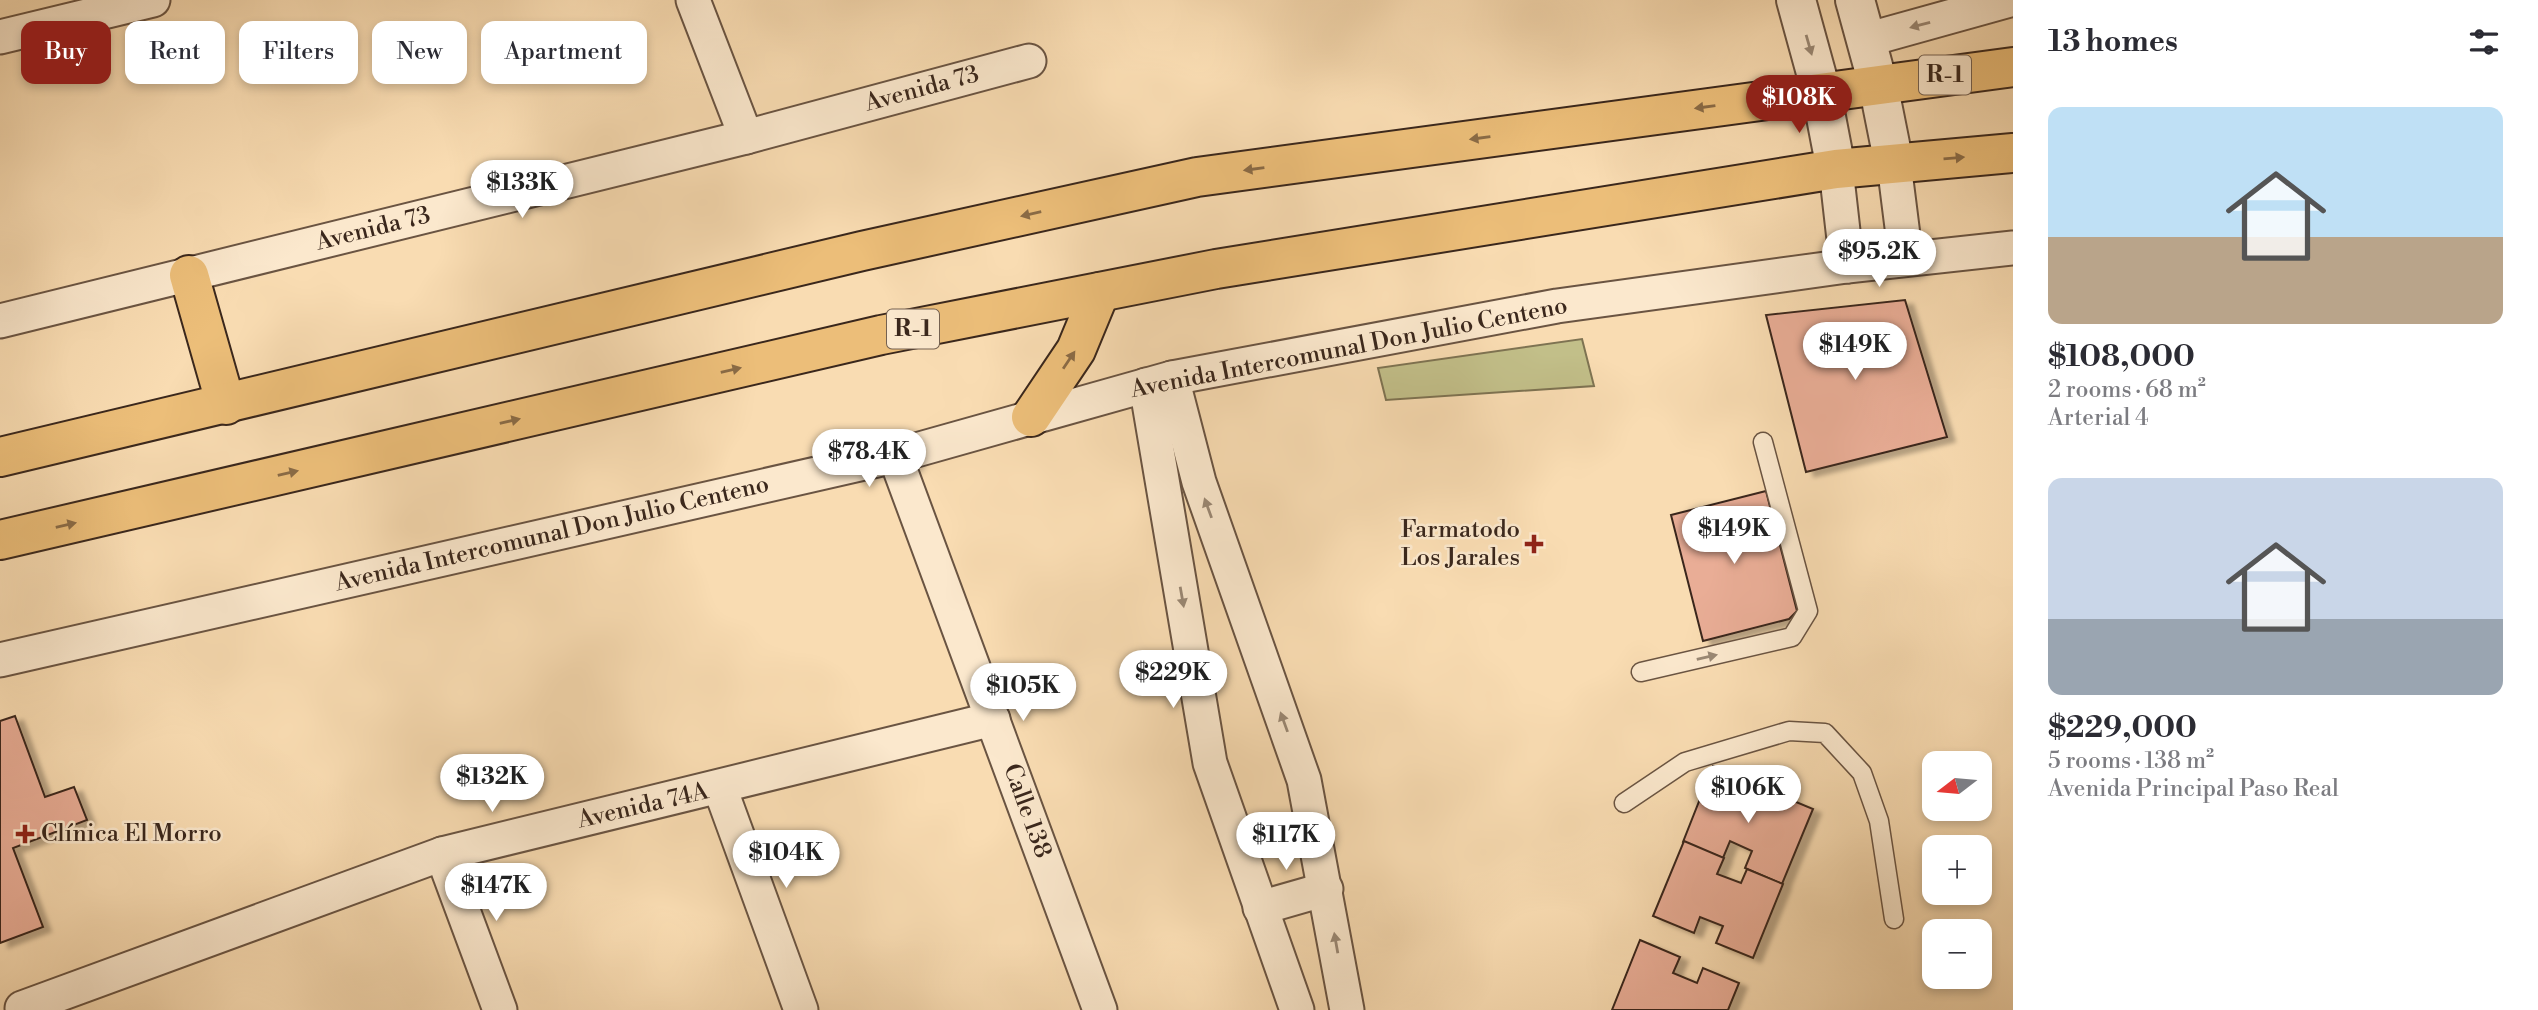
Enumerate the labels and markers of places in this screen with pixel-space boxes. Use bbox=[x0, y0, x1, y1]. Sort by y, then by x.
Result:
pin: $108K bbox=[1750, 76, 1848, 135]
pin: $133K bbox=[473, 160, 571, 220]
pin: $95.2K bbox=[1822, 230, 1936, 289]
pin: $149K bbox=[1806, 322, 1904, 382]
pin: $78.4K bbox=[812, 430, 926, 489]
pin: $149K bbox=[1685, 506, 1783, 566]
place label: Farmatodo Los Jarales bbox=[1401, 515, 1520, 573]
marker: Farmatodo Los Jarales bbox=[1526, 536, 1542, 552]
pin: $229K bbox=[1124, 650, 1222, 710]
pin: $105K bbox=[974, 664, 1072, 723]
pin: $132K bbox=[443, 754, 541, 814]
pin: $106K bbox=[1699, 766, 1797, 825]
pin: $117K bbox=[1237, 812, 1335, 872]
place label: Clínica El Morro bbox=[41, 819, 222, 849]
marker: Clínica El Morro bbox=[15, 824, 35, 844]
pin: $104K bbox=[737, 830, 835, 890]
pin: $147K bbox=[447, 864, 545, 923]

